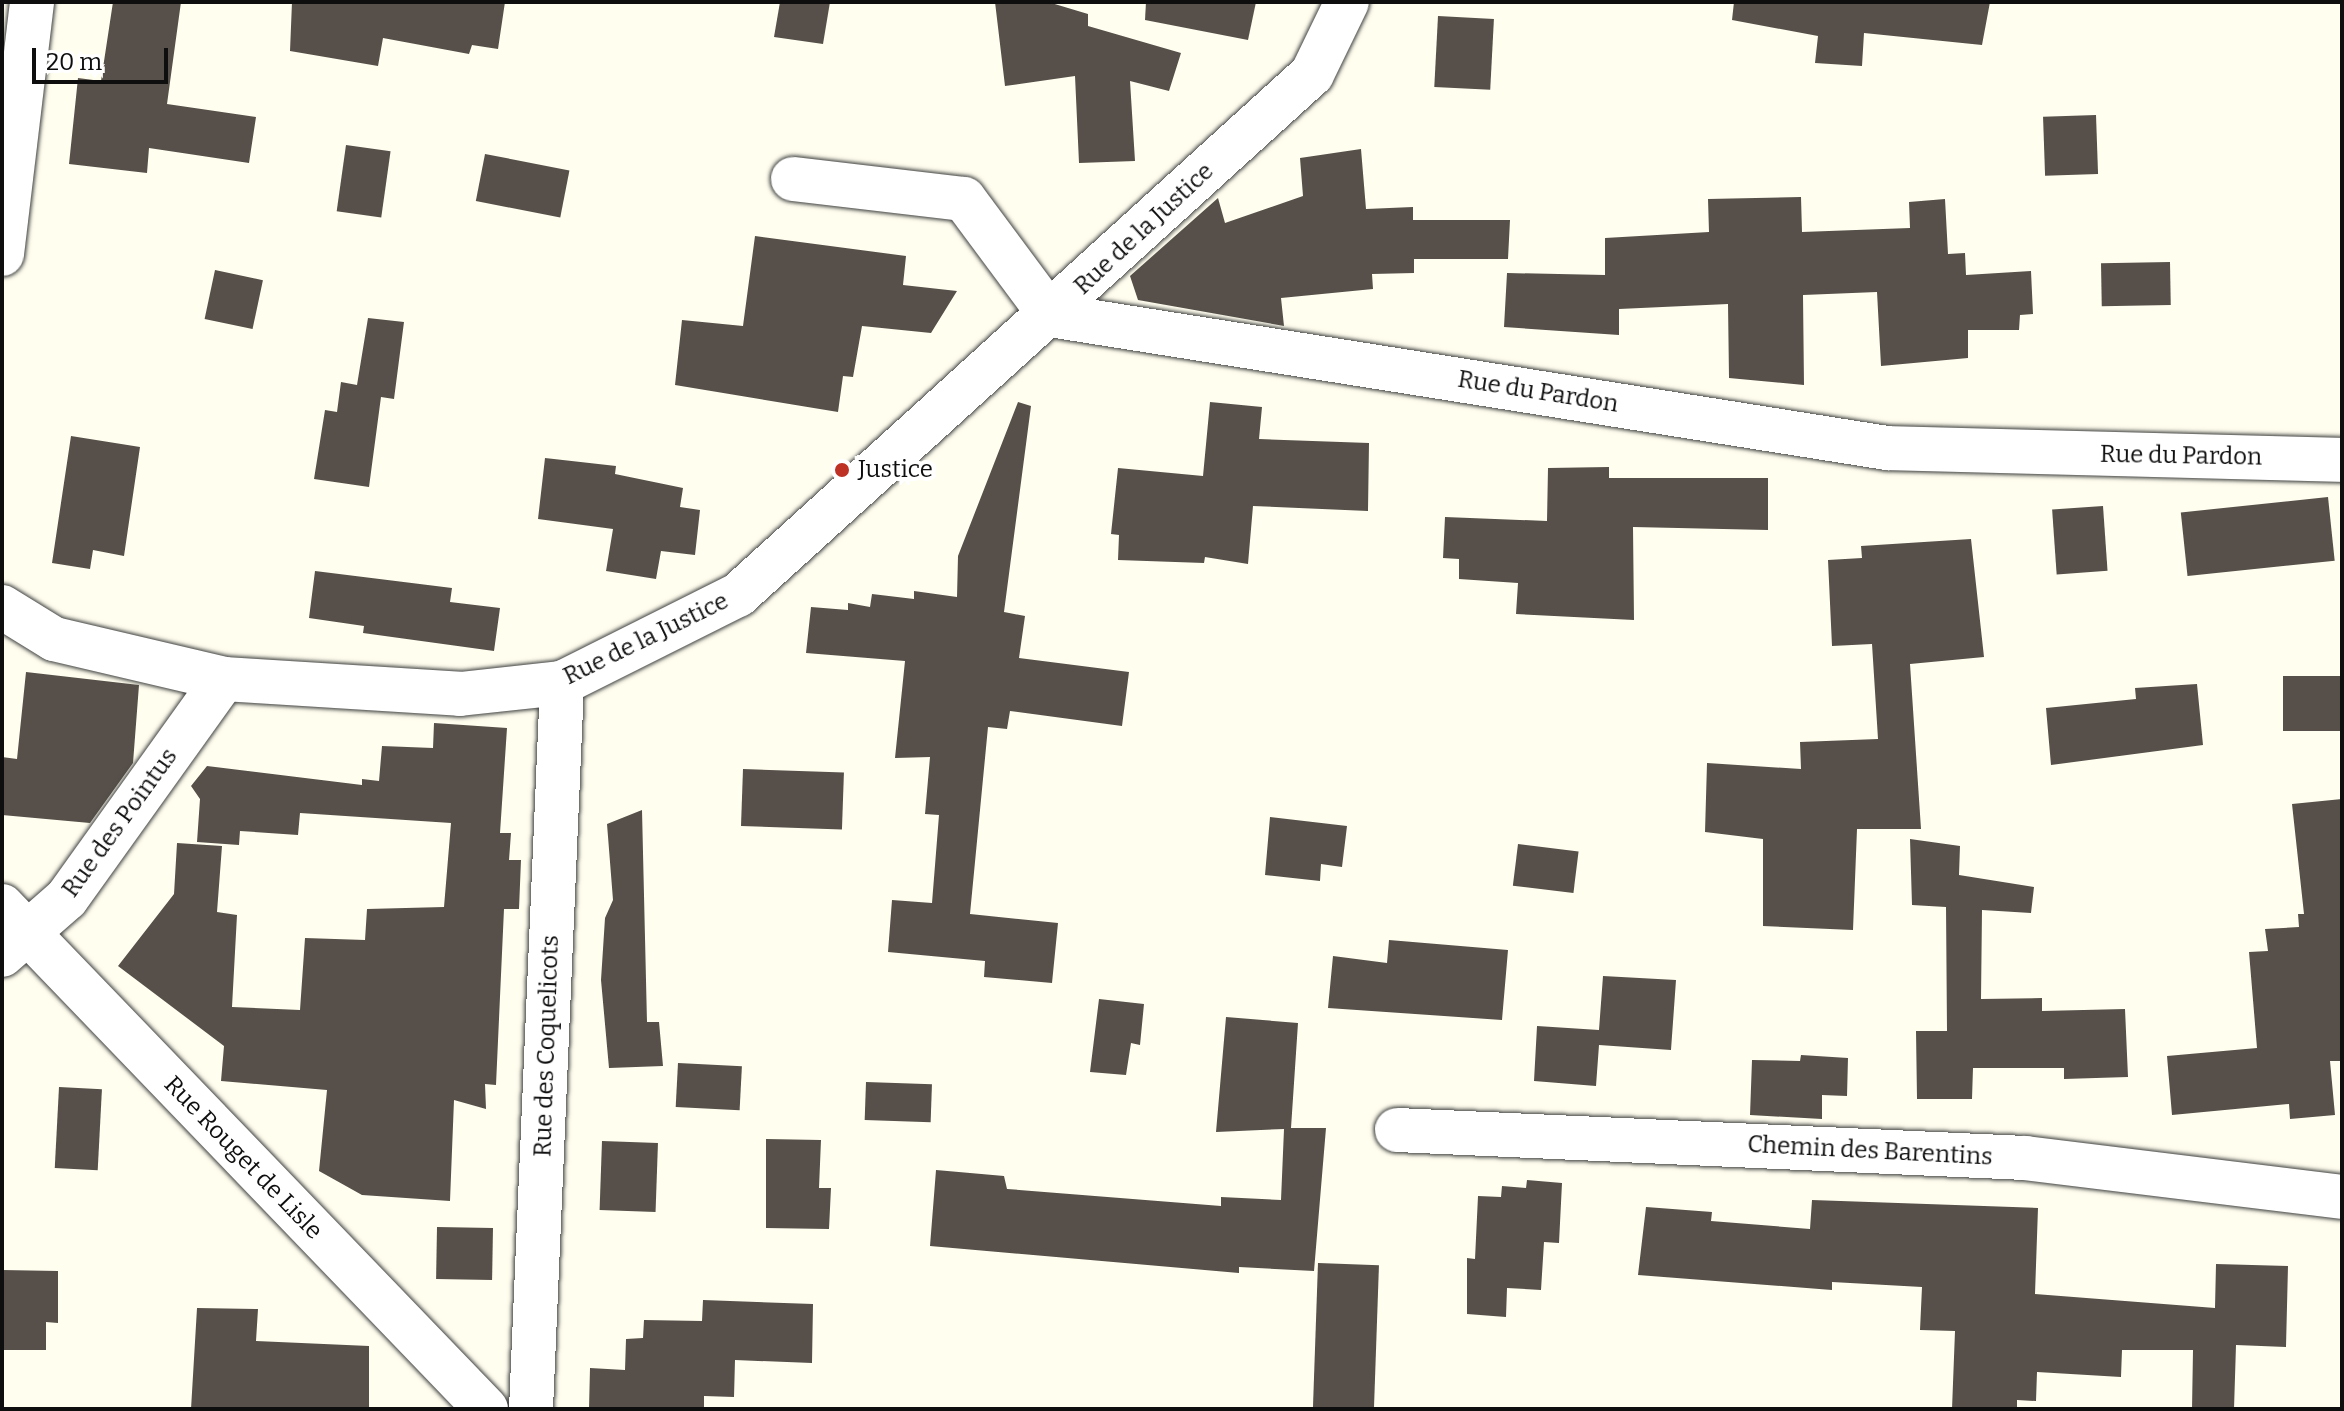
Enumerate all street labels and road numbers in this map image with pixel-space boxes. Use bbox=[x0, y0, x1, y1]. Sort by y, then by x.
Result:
street label: Rue de la Justice bbox=[1068, 157, 1220, 301]
street label: Rue du Pardon bbox=[1456, 365, 1620, 419]
street label: Rue du Pardon bbox=[2100, 440, 2262, 472]
street label: Rue de la Justice bbox=[559, 587, 733, 691]
street label: Rue des Pointus bbox=[56, 743, 184, 903]
street label: Rue des Coquelicots bbox=[529, 935, 565, 1157]
street label: Rue Rouget de Lisle bbox=[158, 1070, 328, 1246]
street label: Chemin des Barentins bbox=[1747, 1130, 1993, 1172]

